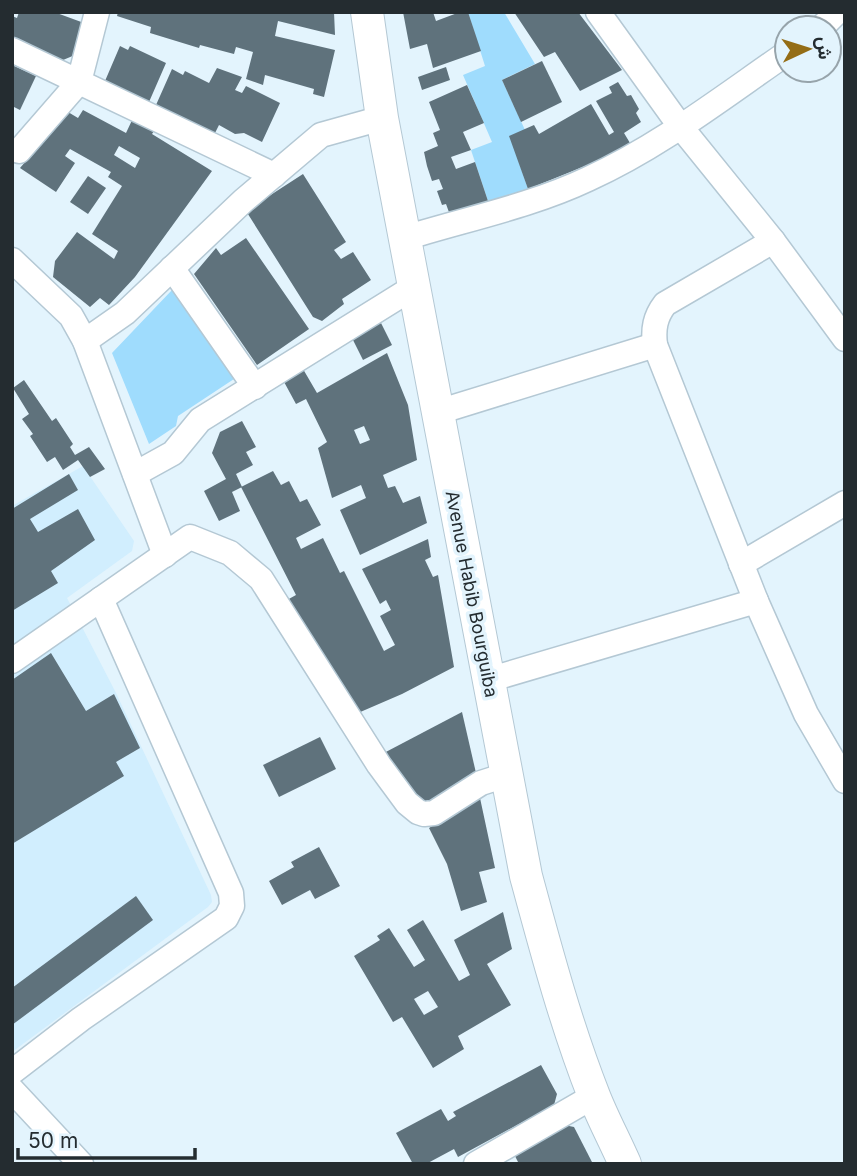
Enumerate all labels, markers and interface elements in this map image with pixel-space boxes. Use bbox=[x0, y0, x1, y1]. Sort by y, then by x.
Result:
north arrow bbox=[773, 14, 843, 84]
text: ش bbox=[812, 36, 837, 60]
street label: Avenue Habib Bourguiba bbox=[442, 489, 502, 699]
scale bar bbox=[18, 1116, 194, 1160]
text: 50 m bbox=[28, 1128, 78, 1153]

